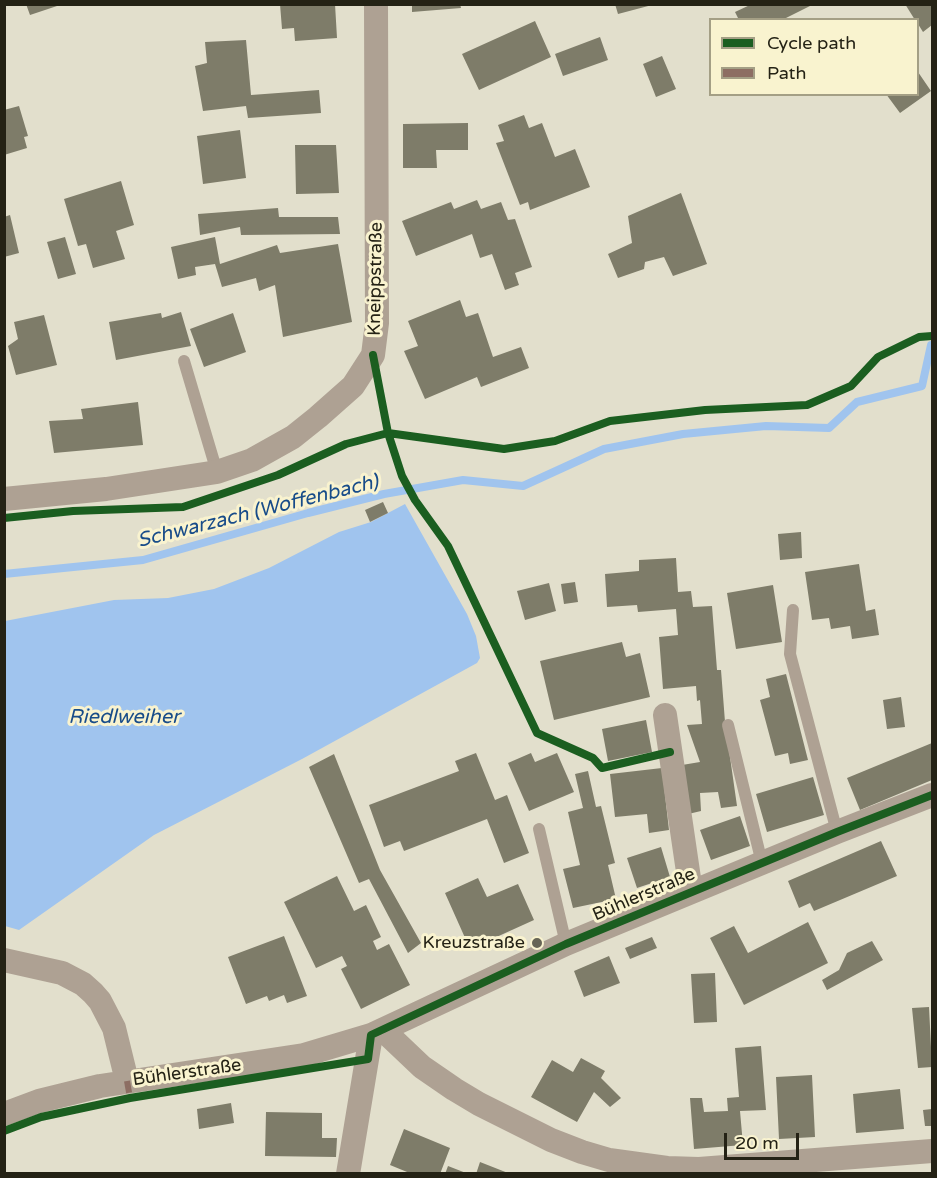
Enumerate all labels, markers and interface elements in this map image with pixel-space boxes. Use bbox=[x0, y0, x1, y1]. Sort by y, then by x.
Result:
legend bbox=[709, 18, 919, 96]
text: Cycle path bbox=[767, 32, 856, 54]
text: Path bbox=[767, 62, 806, 84]
street label: Kneippstraße bbox=[364, 222, 388, 336]
water label: Schwarzach (Woffenbach) bbox=[135, 470, 381, 554]
water label: Riedlweiher bbox=[68, 706, 180, 730]
street label: Bühlerstraße bbox=[589, 864, 699, 926]
place label: Kreuzstraße bbox=[423, 932, 525, 954]
marker: Kreuzstraße bbox=[530, 936, 544, 950]
street label: Bühlerstraße bbox=[131, 1055, 243, 1091]
scale bar bbox=[727, 1121, 802, 1159]
text: 20 m bbox=[735, 1132, 779, 1154]

